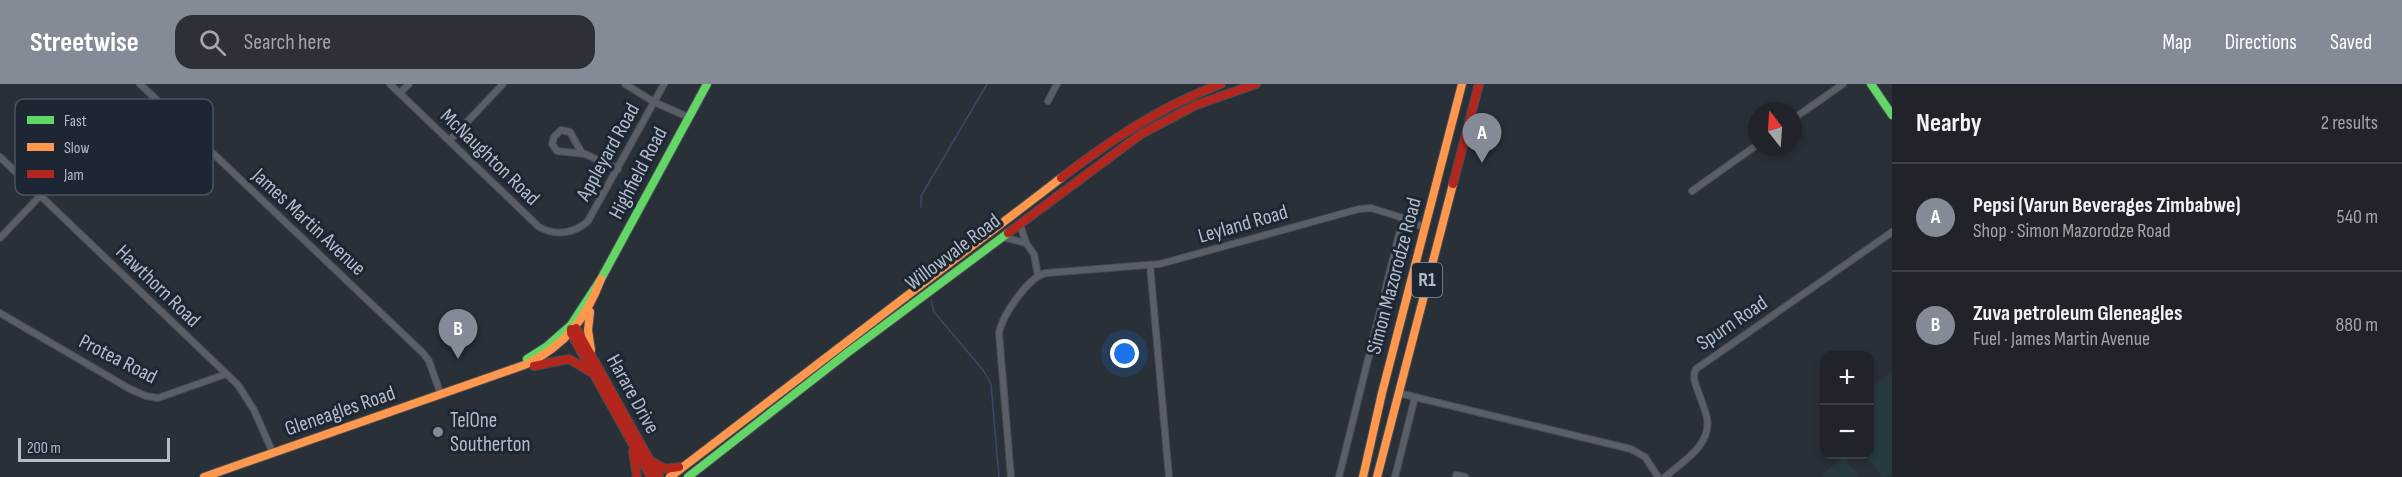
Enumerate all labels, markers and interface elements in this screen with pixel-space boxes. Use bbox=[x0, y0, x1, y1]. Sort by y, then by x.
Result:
search box bbox=[175, 15, 595, 69]
text: Streetwise bbox=[30, 26, 139, 59]
icon: search bbox=[196, 26, 229, 59]
text: Search here bbox=[244, 29, 331, 56]
text: Map bbox=[2162, 30, 2192, 55]
text: Directions bbox=[2225, 30, 2297, 55]
text: Saved bbox=[2330, 30, 2372, 55]
legend bbox=[15, 99, 213, 195]
street label: Appleyard Road bbox=[570, 99, 645, 206]
north arrow bbox=[1748, 102, 1802, 156]
street label: McNaughton Road bbox=[435, 103, 545, 211]
text: Nearby bbox=[1916, 108, 1982, 139]
text: 2 results bbox=[2321, 111, 2378, 135]
text: Fast bbox=[64, 112, 87, 131]
pin: A bbox=[1462, 113, 1502, 163]
street label: Highfield Road bbox=[603, 123, 673, 223]
text: Slow bbox=[64, 139, 89, 158]
street label: James Martin Avenue bbox=[246, 162, 371, 281]
text: Jam bbox=[63, 166, 84, 185]
text: Pepsi (Varun Beverages Zimbabwe) bbox=[1973, 192, 2241, 219]
street label: Simon Mazorodze Road bbox=[1361, 195, 1427, 357]
street label: Leyland Road bbox=[1195, 199, 1291, 249]
text: A bbox=[1931, 205, 1940, 229]
text: 540 m bbox=[2337, 205, 2378, 229]
street label: Willowvale Road bbox=[901, 208, 1005, 296]
text: Shop · Simon Mazorodze Road bbox=[1973, 219, 2170, 243]
street label: Hawthorn Road bbox=[111, 240, 205, 332]
road number: R1 bbox=[1412, 263, 1442, 297]
street label: Spurn Road bbox=[1692, 290, 1772, 356]
text: Zuva petroleum Gleneagles bbox=[1973, 300, 2182, 327]
pin: B bbox=[438, 310, 478, 359]
text: B bbox=[1931, 313, 1940, 337]
text: 880 m bbox=[2336, 313, 2378, 337]
text: Fuel · James Martin Avenue bbox=[1973, 327, 2150, 351]
street label: Protea Road bbox=[75, 329, 161, 389]
your location bbox=[1110, 339, 1139, 368]
street label: Harare Drive bbox=[601, 350, 665, 438]
map controls bbox=[1820, 351, 1874, 459]
button: + bbox=[1820, 351, 1874, 405]
street label: Gleneagles Road bbox=[282, 380, 398, 442]
button: − bbox=[1820, 405, 1874, 459]
place label: TelOne Southerton bbox=[450, 408, 531, 457]
marker: TelOne Southerton bbox=[431, 425, 445, 439]
scale bar bbox=[18, 435, 170, 462]
text: 200 m bbox=[27, 439, 61, 458]

